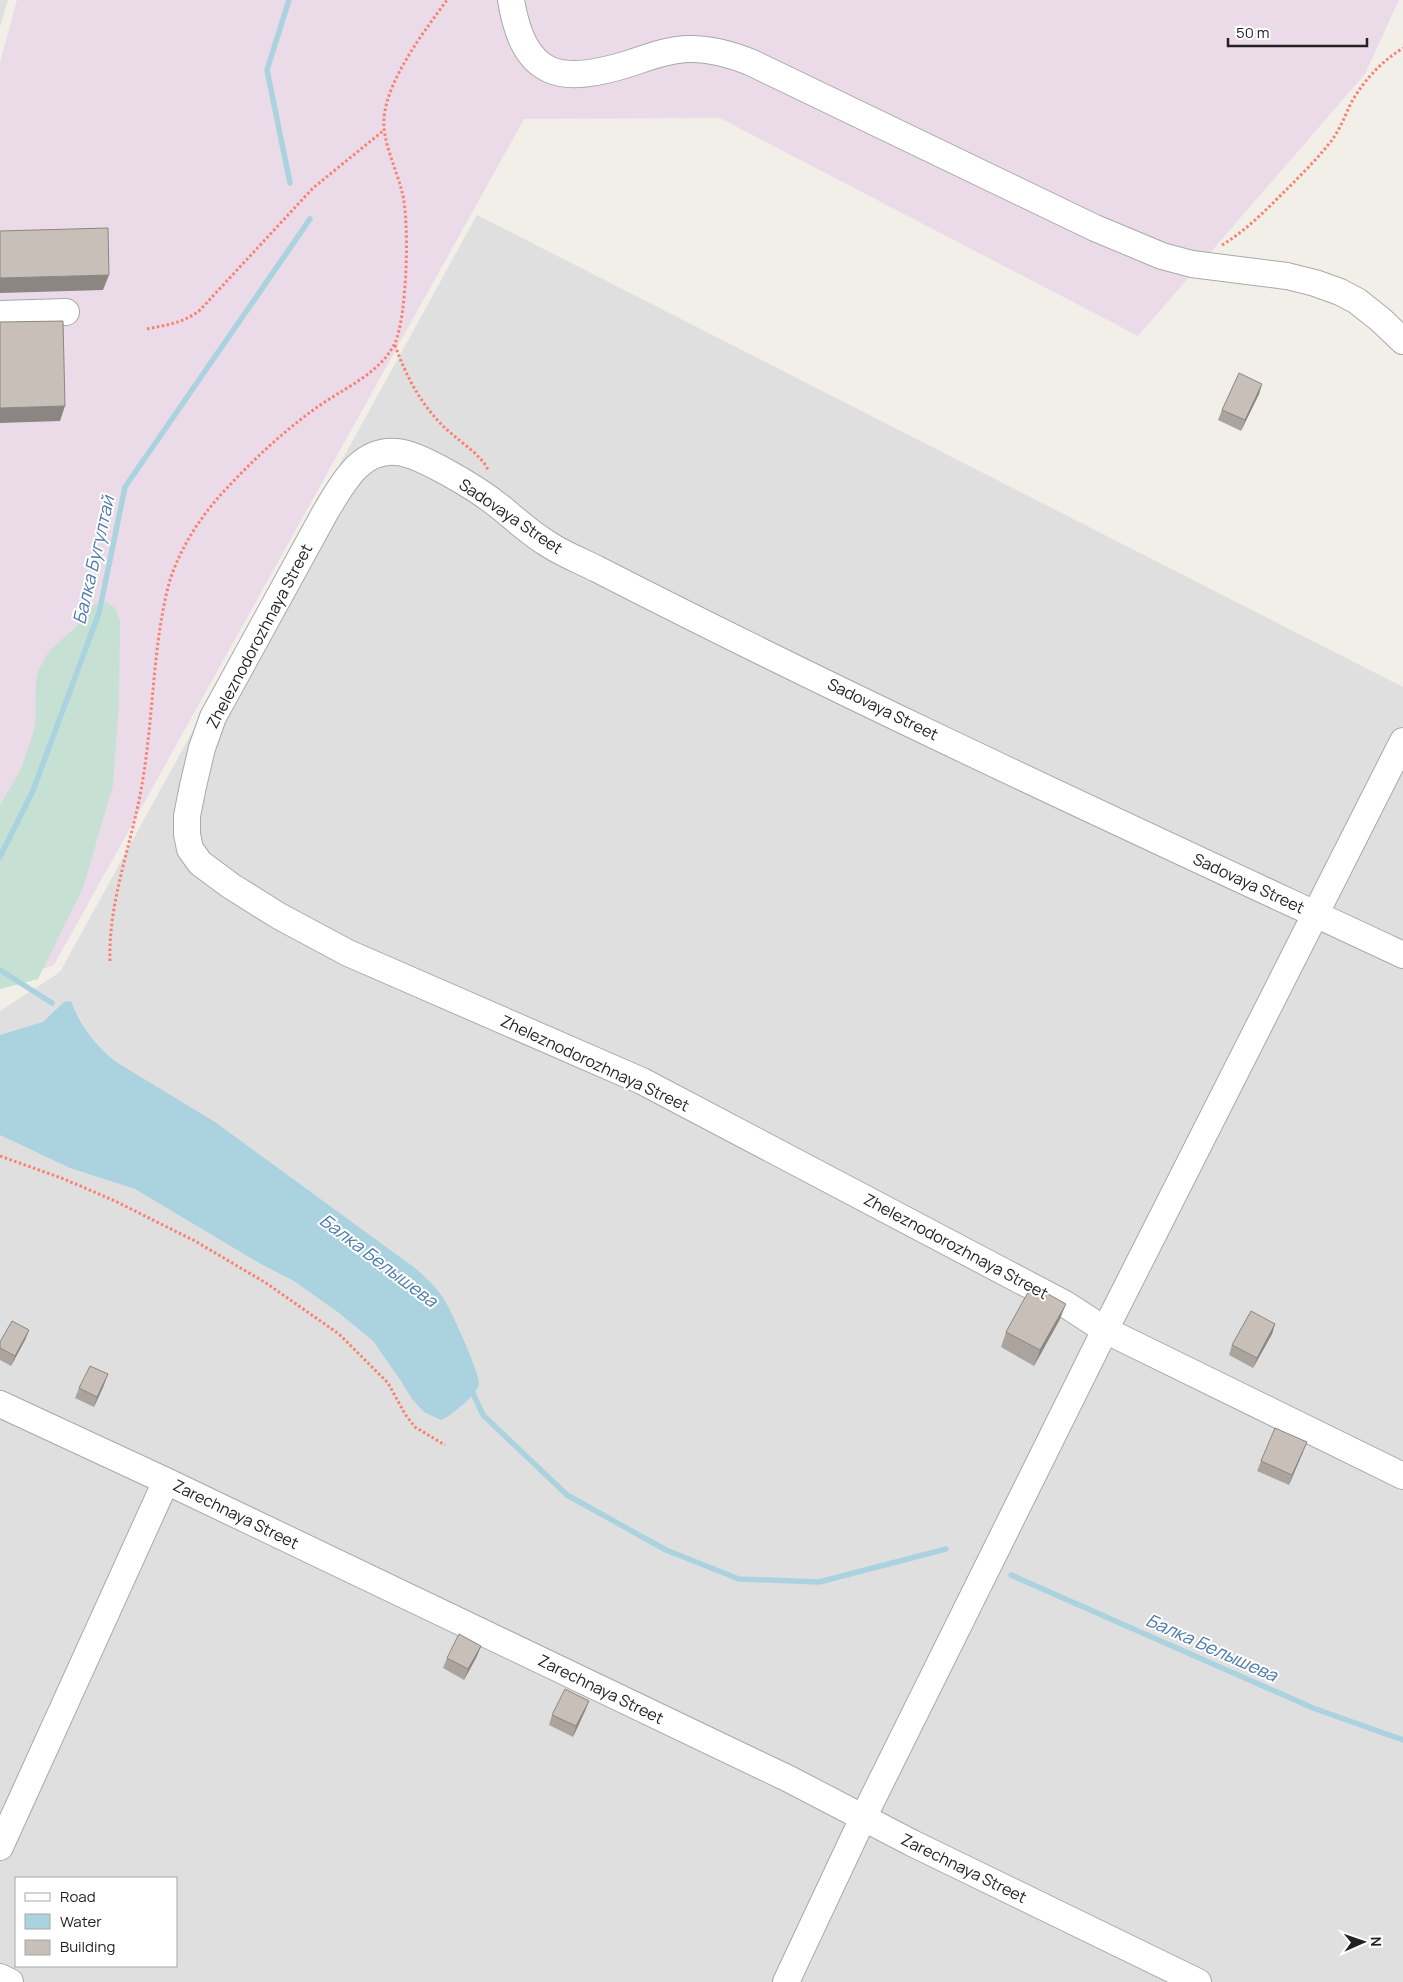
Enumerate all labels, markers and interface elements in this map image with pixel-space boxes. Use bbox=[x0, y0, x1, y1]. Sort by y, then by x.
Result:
scale bar bbox=[1228, 15, 1367, 47]
text: 50 m bbox=[1236, 22, 1270, 43]
street label: Sadovaya Street bbox=[455, 473, 567, 559]
water label: Балка Бугултай bbox=[67, 492, 120, 626]
street label: Zheleznodorozhnaya Street bbox=[201, 540, 317, 732]
street label: Sadovaya Street bbox=[824, 673, 942, 745]
street label: Sadovaya Street bbox=[1190, 848, 1308, 918]
street label: Zheleznodorozhnaya Street bbox=[497, 1010, 693, 1116]
street label: Zheleznodorozhnaya Street bbox=[860, 1188, 1052, 1304]
water label: Балка Белышева bbox=[315, 1208, 443, 1313]
street label: Zarechnaya Street bbox=[170, 1474, 302, 1554]
water label: Балка Белышева bbox=[1143, 1607, 1282, 1687]
street label: Zarechnaya Street bbox=[535, 1649, 667, 1729]
street label: Zarechnaya Street bbox=[898, 1828, 1030, 1908]
legend bbox=[15, 1877, 178, 1967]
text: Road bbox=[60, 1886, 96, 1907]
text: Water bbox=[60, 1911, 102, 1932]
north arrow bbox=[1338, 1917, 1388, 1967]
text: Building bbox=[60, 1936, 115, 1957]
text: N bbox=[1367, 1936, 1386, 1947]

